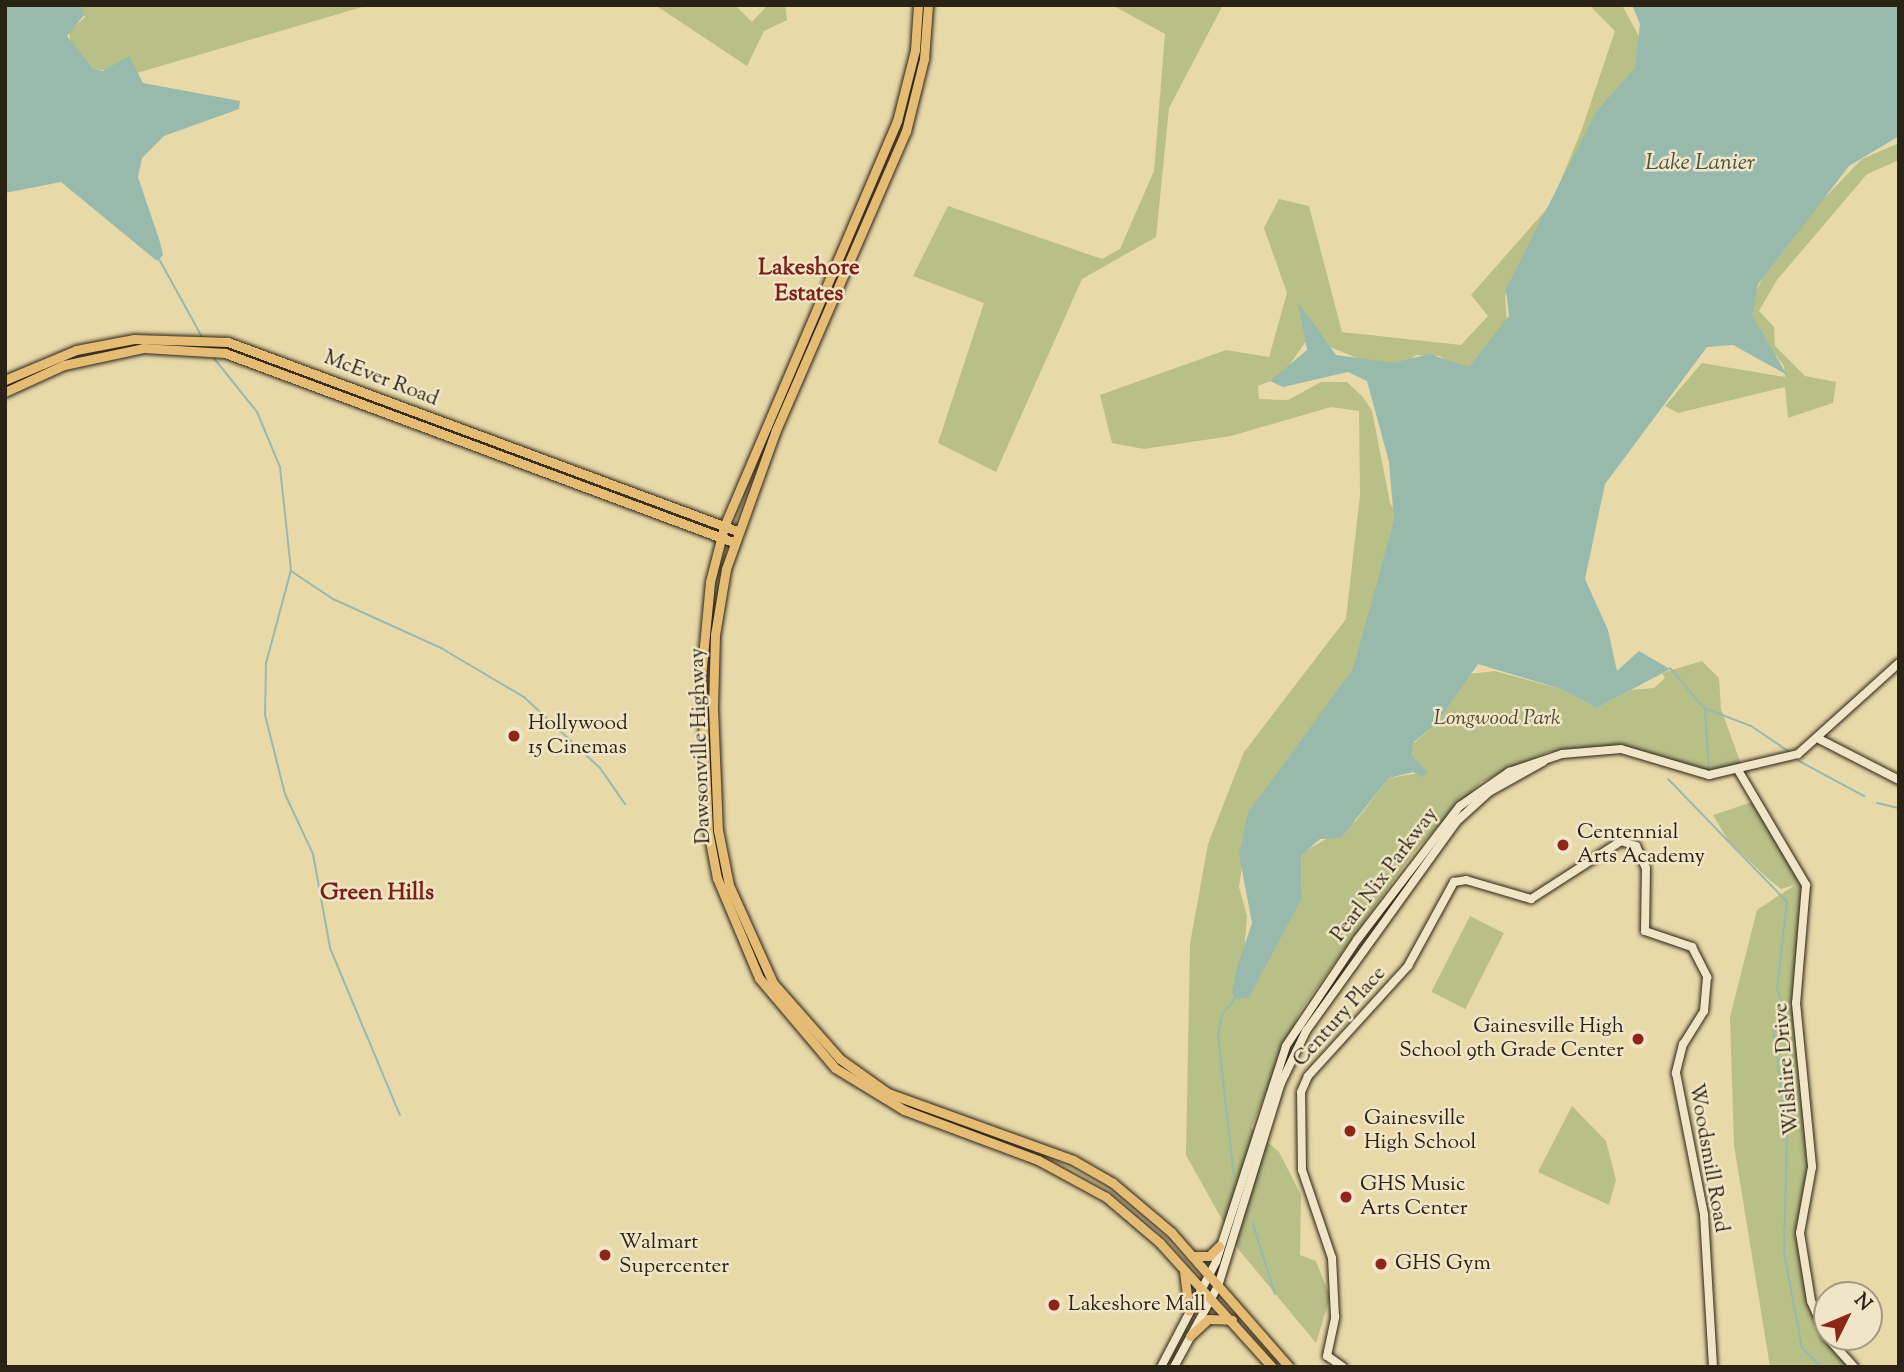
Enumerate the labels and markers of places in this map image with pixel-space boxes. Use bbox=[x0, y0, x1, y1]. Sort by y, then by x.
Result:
place label: Hollywood 15 Cinemas bbox=[528, 711, 628, 761]
marker: Hollywood 15 Cinemas bbox=[506, 728, 522, 744]
place label: Centennial Arts Academy bbox=[1577, 820, 1705, 870]
marker: Centennial Arts Academy bbox=[1555, 837, 1571, 853]
place label: Gainesville High School 9th Grade Center bbox=[1399, 1014, 1624, 1064]
marker: Gainesville High School 9th Grade Center bbox=[1630, 1031, 1646, 1047]
place label: Gainesville High School bbox=[1364, 1106, 1476, 1156]
marker: Gainesville High School bbox=[1342, 1123, 1358, 1139]
place label: GHS Music Arts Center bbox=[1360, 1172, 1468, 1222]
marker: GHS Music Arts Center bbox=[1338, 1189, 1354, 1205]
place label: Walmart Supercenter bbox=[619, 1230, 729, 1280]
marker: Walmart Supercenter bbox=[597, 1247, 613, 1263]
place label: GHS Gym bbox=[1395, 1251, 1491, 1277]
marker: GHS Gym bbox=[1373, 1256, 1389, 1272]
place label: Lakeshore Mall bbox=[1068, 1292, 1206, 1318]
marker: Lakeshore Mall bbox=[1046, 1297, 1062, 1313]

